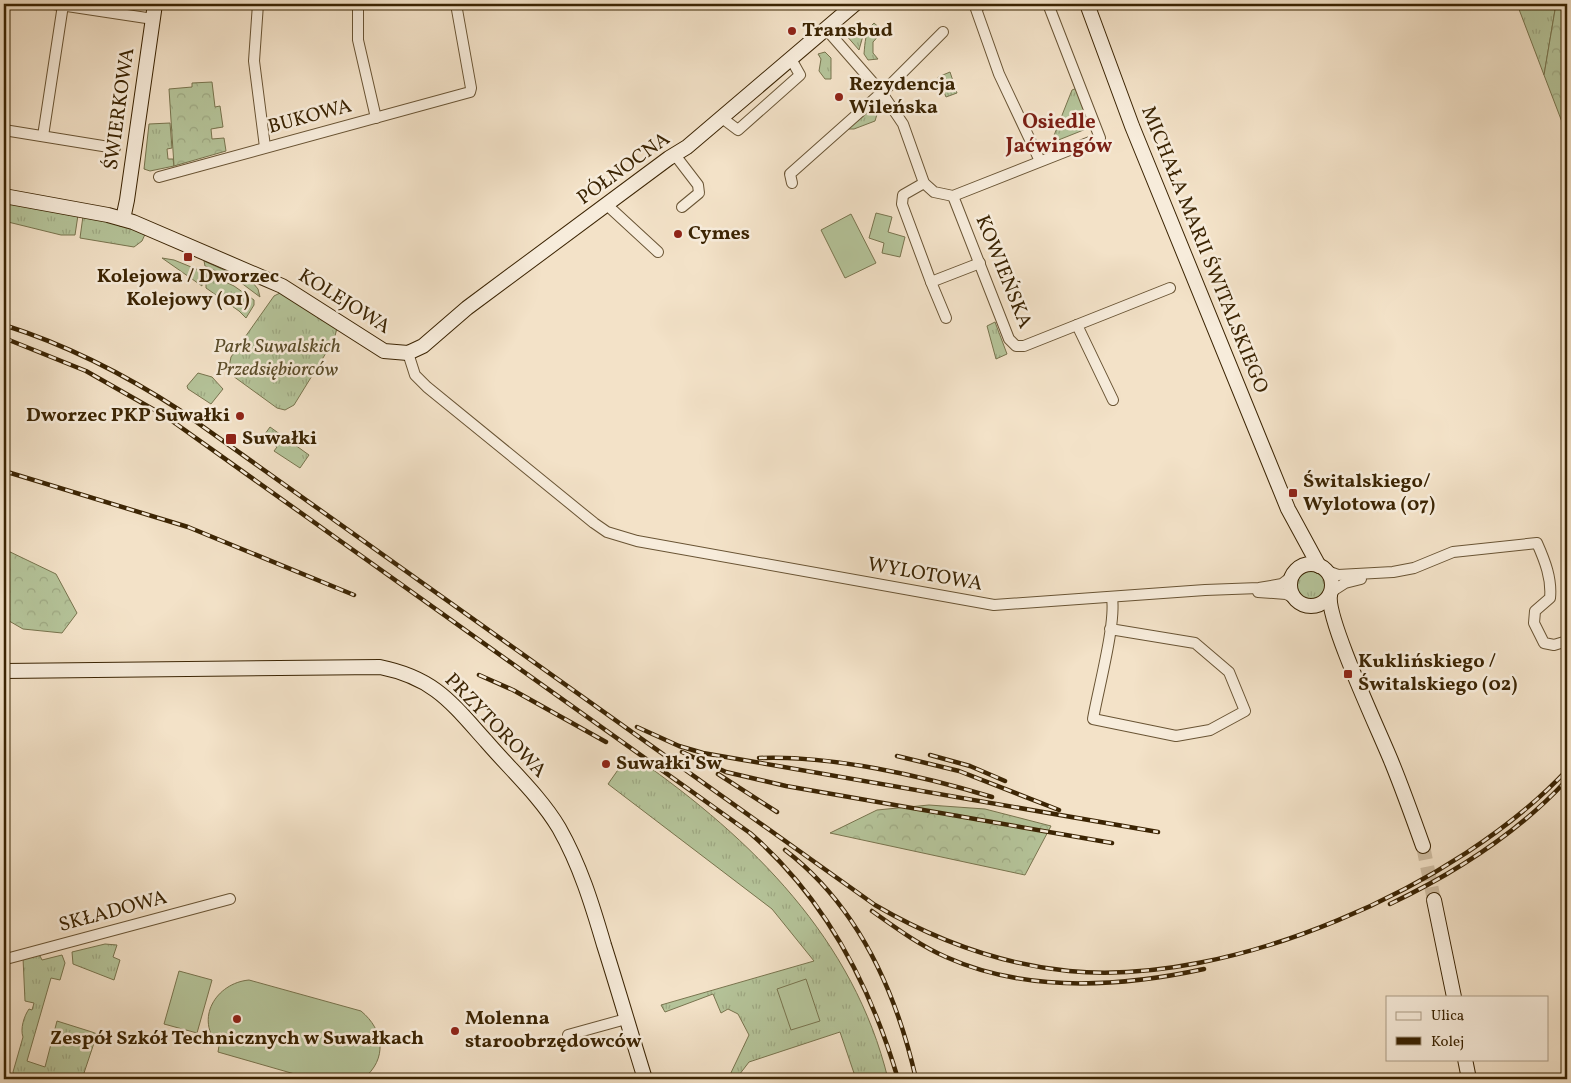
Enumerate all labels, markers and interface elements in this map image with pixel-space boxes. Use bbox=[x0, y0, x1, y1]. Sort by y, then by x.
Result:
place label: Transbud bbox=[802, 17, 893, 45]
marker: Transbud bbox=[786, 25, 798, 37]
street label: ŚWIERKOWA bbox=[98, 46, 142, 172]
place label: Rezydencja Wileńska bbox=[849, 71, 956, 122]
marker: Rezydencja Wileńska bbox=[833, 91, 845, 103]
street label: BUKOWA bbox=[265, 92, 355, 142]
street label: MICHAŁA MARII ŚWITALSKIEGO bbox=[1133, 102, 1275, 398]
district label: Osiedle Jaćwingów bbox=[1005, 108, 1113, 161]
street label: PÓŁNOCNA bbox=[572, 126, 676, 212]
street label: KOWIEŃSKA bbox=[968, 211, 1038, 333]
place label: Cymes bbox=[688, 220, 750, 248]
marker: Cymes bbox=[672, 228, 684, 240]
marker: Kolejowa / Dworzec Kolejowy (01) bbox=[182, 251, 194, 263]
place label: Kolejowa / Dworzec Kolejowy (01) bbox=[97, 263, 279, 314]
street label: KOLEJOWA bbox=[293, 263, 395, 341]
park label: Park Suwalskich Przedsiębiorców bbox=[213, 333, 341, 384]
place label: Dworzec PKP Suwałki bbox=[26, 402, 230, 430]
marker: Dworzec PKP Suwałki bbox=[234, 410, 246, 422]
place label: Suwałki bbox=[242, 425, 317, 453]
marker: Suwałki bbox=[224, 432, 238, 446]
place label: Świtalskiego/ Wylotowa (07) bbox=[1303, 468, 1435, 519]
marker: Świtalskiego/ Wylotowa (07) bbox=[1287, 487, 1299, 499]
street label: WYLOTOWA bbox=[865, 551, 985, 599]
place label: Kuklińskiego / Świtalskiego (02) bbox=[1358, 648, 1518, 699]
street label: PRZYTOROWA bbox=[438, 667, 552, 785]
marker: Kuklińskiego / Świtalskiego (02) bbox=[1342, 668, 1354, 680]
place label: Suwałki Sw bbox=[616, 750, 722, 778]
marker: Suwałki Sw bbox=[600, 758, 612, 770]
street label: SKŁADOWA bbox=[56, 884, 170, 940]
legend bbox=[1386, 996, 1548, 1060]
place label: Molenna staroobrzędowców bbox=[465, 1005, 642, 1056]
text: Ulica bbox=[1431, 1006, 1464, 1027]
marker: Zespół Szkół Technicznych w Suwałkach bbox=[231, 1013, 243, 1025]
place label: Zespół Szkół Technicznych w Suwałkach bbox=[50, 1025, 424, 1053]
marker: Molenna staroobrzędowców bbox=[449, 1025, 461, 1037]
text: Kolej bbox=[1431, 1032, 1464, 1053]

